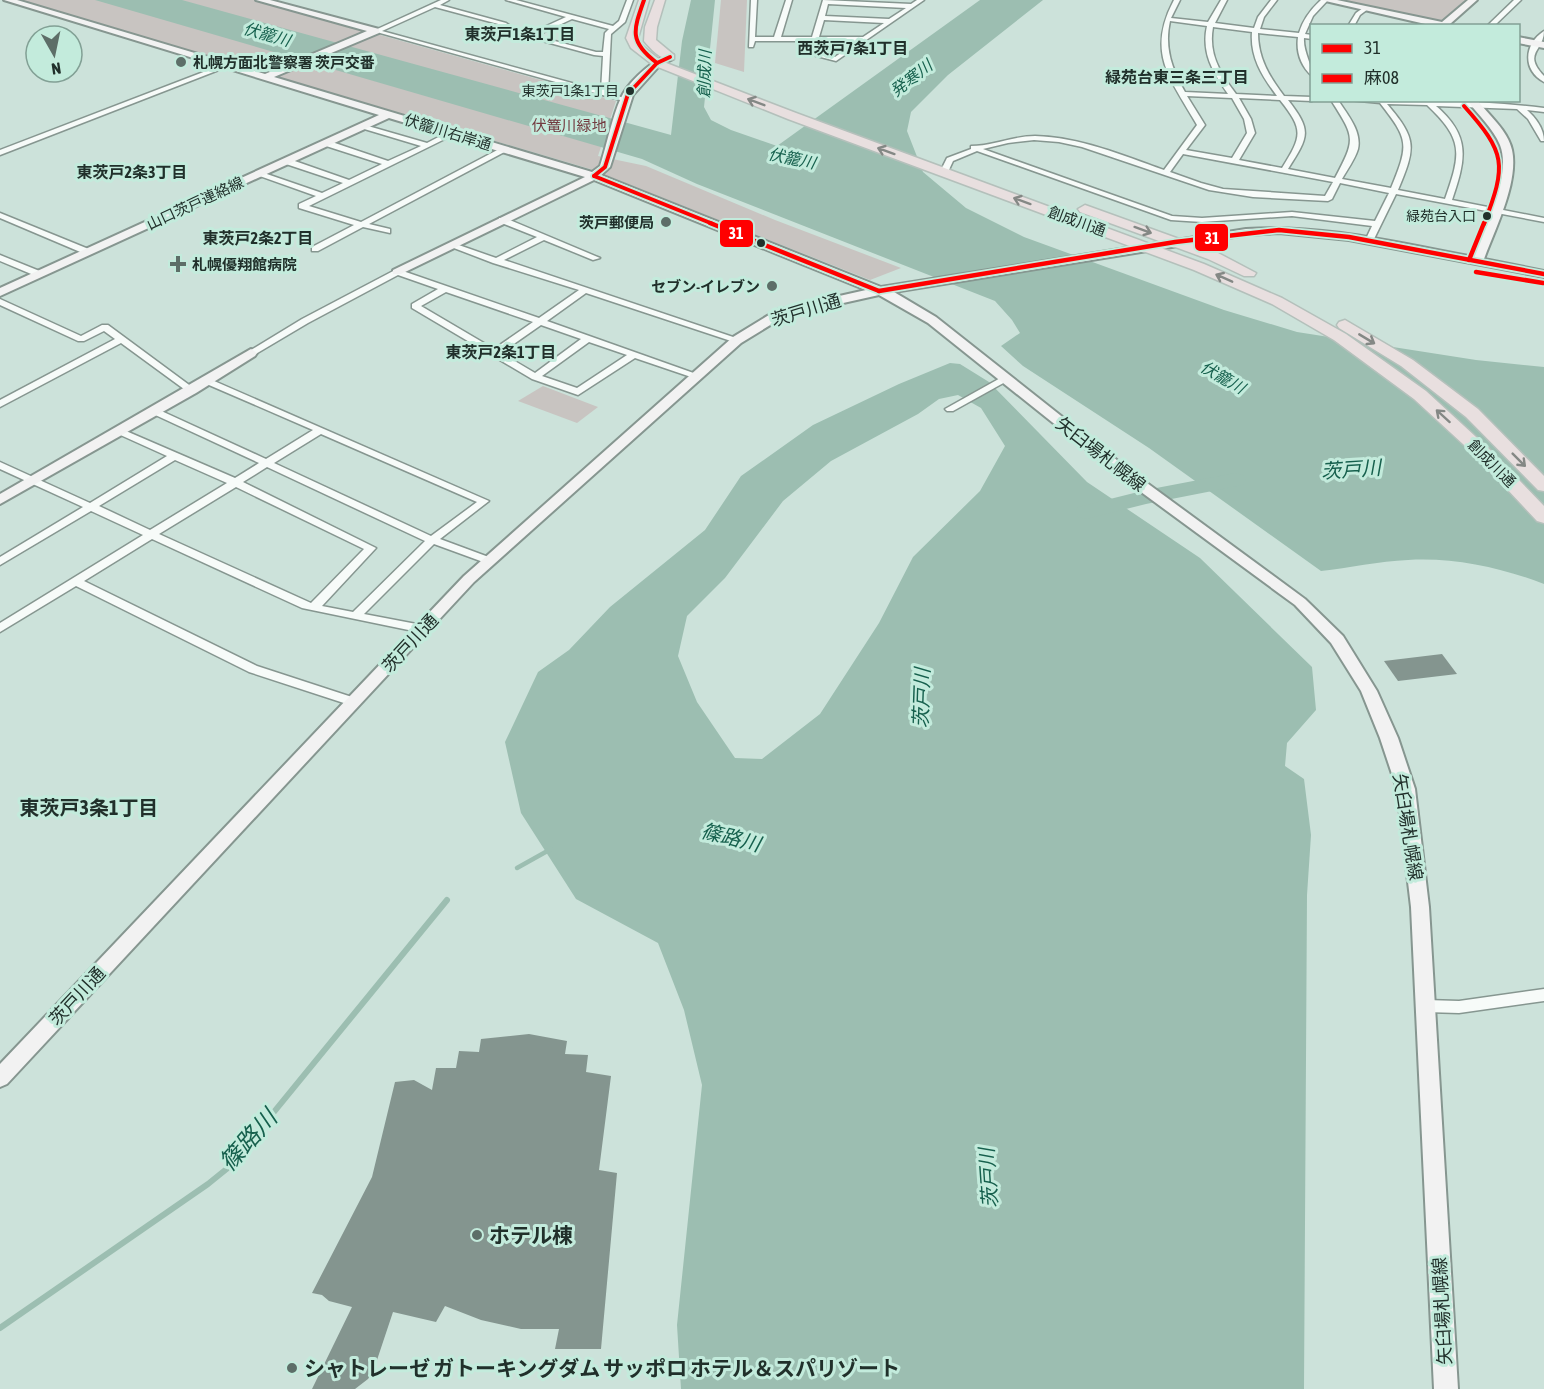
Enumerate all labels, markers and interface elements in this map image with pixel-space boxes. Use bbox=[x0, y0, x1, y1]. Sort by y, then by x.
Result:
water label: 伏籠川 bbox=[241, 19, 294, 50]
north arrow bbox=[24, 24, 84, 84]
legend bbox=[1310, 24, 1520, 102]
district label: 東茨戸1条1丁目 bbox=[464, 25, 576, 43]
text: 31 bbox=[1364, 37, 1381, 58]
district label: 西茨戸7条1丁目 bbox=[797, 39, 909, 57]
water label: 創成川 bbox=[694, 48, 714, 98]
place label: 札幌方面北警察署 茨戸交番 bbox=[193, 54, 375, 71]
marker: 札幌方面北警察署 茨戸交番 bbox=[174, 55, 188, 69]
water label: 発寒川 bbox=[887, 55, 937, 100]
text: N bbox=[50, 59, 62, 78]
text: 麻08 bbox=[1364, 67, 1399, 88]
district label: 緑苑台東三条三丁目 bbox=[1105, 68, 1249, 86]
place label: 東茨戸1条1丁目 bbox=[522, 83, 619, 99]
marker: 東茨戸1条1丁目 bbox=[624, 85, 636, 97]
one-way arrow bbox=[748, 96, 766, 107]
street label: 伏籠川右岸通 bbox=[402, 111, 494, 153]
park label: 伏篭川緑地 bbox=[531, 117, 607, 134]
water label: 伏籠川 bbox=[767, 144, 819, 172]
one-way arrow bbox=[877, 144, 895, 155]
district label: 東茨戸2条3丁目 bbox=[76, 163, 188, 181]
street label: 山口茨戸連絡線 bbox=[144, 173, 246, 233]
one-way arrow bbox=[1013, 195, 1031, 206]
street label: 創成川通 bbox=[1046, 203, 1108, 239]
place label: 緑苑台入口 bbox=[1406, 208, 1476, 224]
marker: 緑苑台入口 bbox=[1481, 210, 1493, 222]
place label: 茨戸郵便局 bbox=[579, 214, 654, 231]
marker: 茨戸郵便局 bbox=[659, 215, 673, 229]
line badge: 31 bbox=[719, 219, 754, 248]
line badge: 31 bbox=[1194, 223, 1229, 252]
text: 31 bbox=[728, 224, 744, 242]
one-way arrow bbox=[1133, 225, 1151, 236]
district label: 東茨戸2条2丁目 bbox=[202, 229, 314, 247]
text: 31 bbox=[1204, 229, 1220, 247]
unlabelled marker bbox=[755, 237, 767, 249]
marker: 札幌優翔館病院 bbox=[169, 255, 187, 273]
place label: 札幌優翔館病院 bbox=[192, 256, 297, 273]
one-way arrow bbox=[1215, 271, 1233, 283]
place label: セブン-イレブン bbox=[651, 278, 760, 295]
marker: セブン-イレブン bbox=[765, 279, 779, 293]
street label: 茨戸川通 bbox=[769, 289, 843, 331]
one-way arrow bbox=[1358, 333, 1375, 345]
district label: 東茨戸2条1丁目 bbox=[445, 343, 557, 361]
water label: 伏籠川 bbox=[1198, 357, 1250, 398]
one-way arrow bbox=[1436, 409, 1451, 423]
street label: 矢臼場札幌線 bbox=[1052, 412, 1150, 496]
street label: 創成川通 bbox=[1465, 436, 1519, 490]
one-way arrow bbox=[1511, 453, 1526, 468]
water label: 茨戸川 bbox=[1320, 455, 1384, 483]
street label: 茨戸川通 bbox=[378, 610, 442, 676]
water label: 茨戸川 bbox=[908, 666, 934, 728]
street label: 矢臼場札幌線 bbox=[1389, 772, 1427, 882]
district label: 東茨戸3条1丁目 bbox=[20, 796, 158, 819]
water label: 篠路川 bbox=[699, 819, 765, 856]
street label: 茨戸川通 bbox=[45, 963, 109, 1029]
water label: 篠路川 bbox=[214, 1102, 284, 1176]
water label: 茨戸川 bbox=[974, 1145, 1002, 1209]
place label: ホテル棟 bbox=[489, 1223, 573, 1247]
marker: ホテル棟 bbox=[470, 1228, 484, 1242]
street label: 矢臼場札幌線 bbox=[1429, 1257, 1455, 1365]
place label: シャトレーゼ ガトーキングダム サッポロ ホテル＆スパリゾート bbox=[304, 1356, 900, 1380]
marker: シャトレーゼ ガトーキングダム サッポロ ホテル＆スパリゾート bbox=[285, 1361, 299, 1375]

